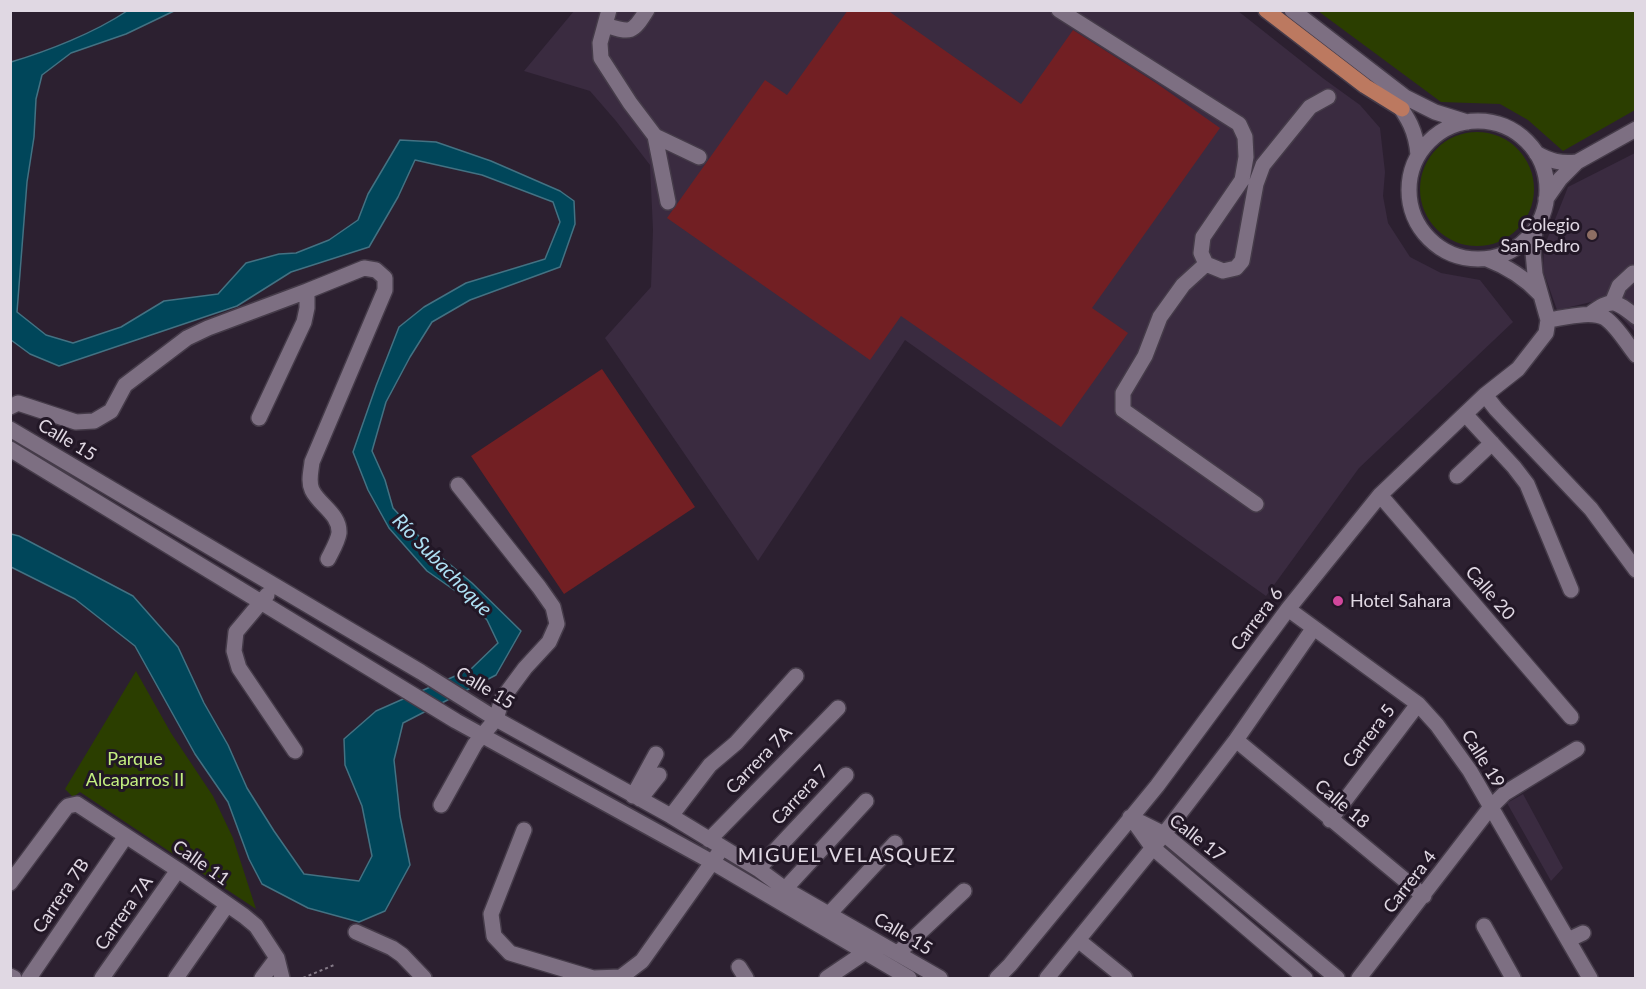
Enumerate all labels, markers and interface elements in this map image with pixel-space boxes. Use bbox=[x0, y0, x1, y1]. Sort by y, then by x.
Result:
place label: Colegio San Pedro bbox=[1500, 214, 1580, 256]
marker: Colegio San Pedro bbox=[1585, 228, 1599, 242]
street label: Calle 15 bbox=[34, 414, 100, 466]
water label: Río Subachoque bbox=[387, 509, 497, 621]
street label: Calle 20 bbox=[1461, 562, 1519, 624]
street label: Carrera 6 bbox=[1226, 583, 1288, 655]
place label: Hotel Sahara bbox=[1350, 590, 1451, 612]
marker: Hotel Sahara bbox=[1331, 594, 1345, 608]
street label: Calle 15 bbox=[452, 662, 518, 714]
street label: Carrera 5 bbox=[1338, 700, 1400, 772]
street label: Carrera 7A bbox=[721, 722, 797, 798]
street label: Calle 19 bbox=[1457, 726, 1509, 792]
park label: Parque Alcaparros II bbox=[86, 748, 184, 790]
street label: Carrera 7 bbox=[767, 761, 833, 829]
street label: Calle 18 bbox=[1310, 775, 1374, 833]
street label: Calle 17 bbox=[1165, 810, 1229, 866]
street label: Calle 11 bbox=[168, 836, 234, 890]
district label: MIGUEL VELASQUEZ bbox=[738, 844, 956, 868]
street label: Carrera 4 bbox=[1379, 846, 1441, 918]
street label: Carrera 7B bbox=[28, 855, 94, 937]
street label: Carrera 7A bbox=[91, 872, 157, 954]
street label: Calle 15 bbox=[870, 908, 936, 960]

